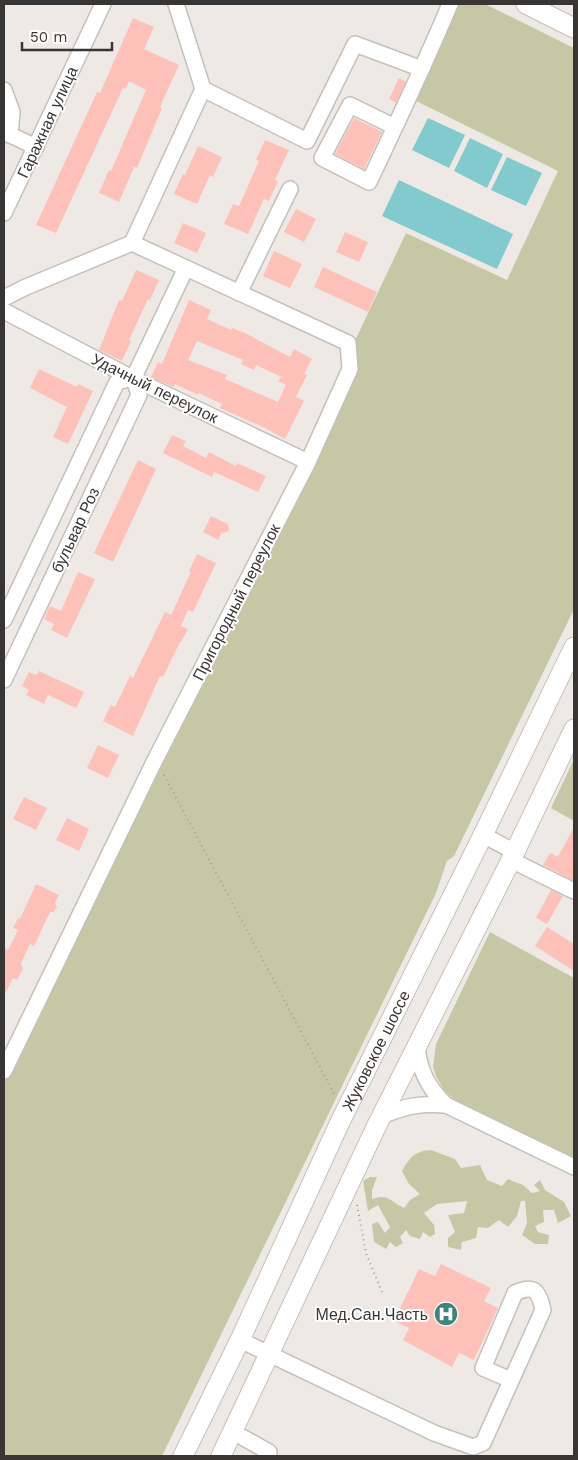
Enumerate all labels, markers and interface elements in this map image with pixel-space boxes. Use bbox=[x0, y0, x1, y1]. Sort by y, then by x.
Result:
scale bar bbox=[22, 20, 112, 52]
text: 50 m bbox=[30, 28, 67, 46]
street label: Гаражная улица bbox=[13, 63, 82, 181]
street label: Удачный переулок bbox=[89, 350, 222, 428]
street label: бульвар Роз bbox=[47, 485, 103, 576]
street label: Пригородный переулок bbox=[189, 520, 285, 684]
street label: Жуковское шоссе bbox=[338, 987, 414, 1114]
hospital icon: Мед.Сан.Часть bbox=[433, 1301, 459, 1327]
place label: Мед.Сан.Часть bbox=[315, 1305, 428, 1324]

